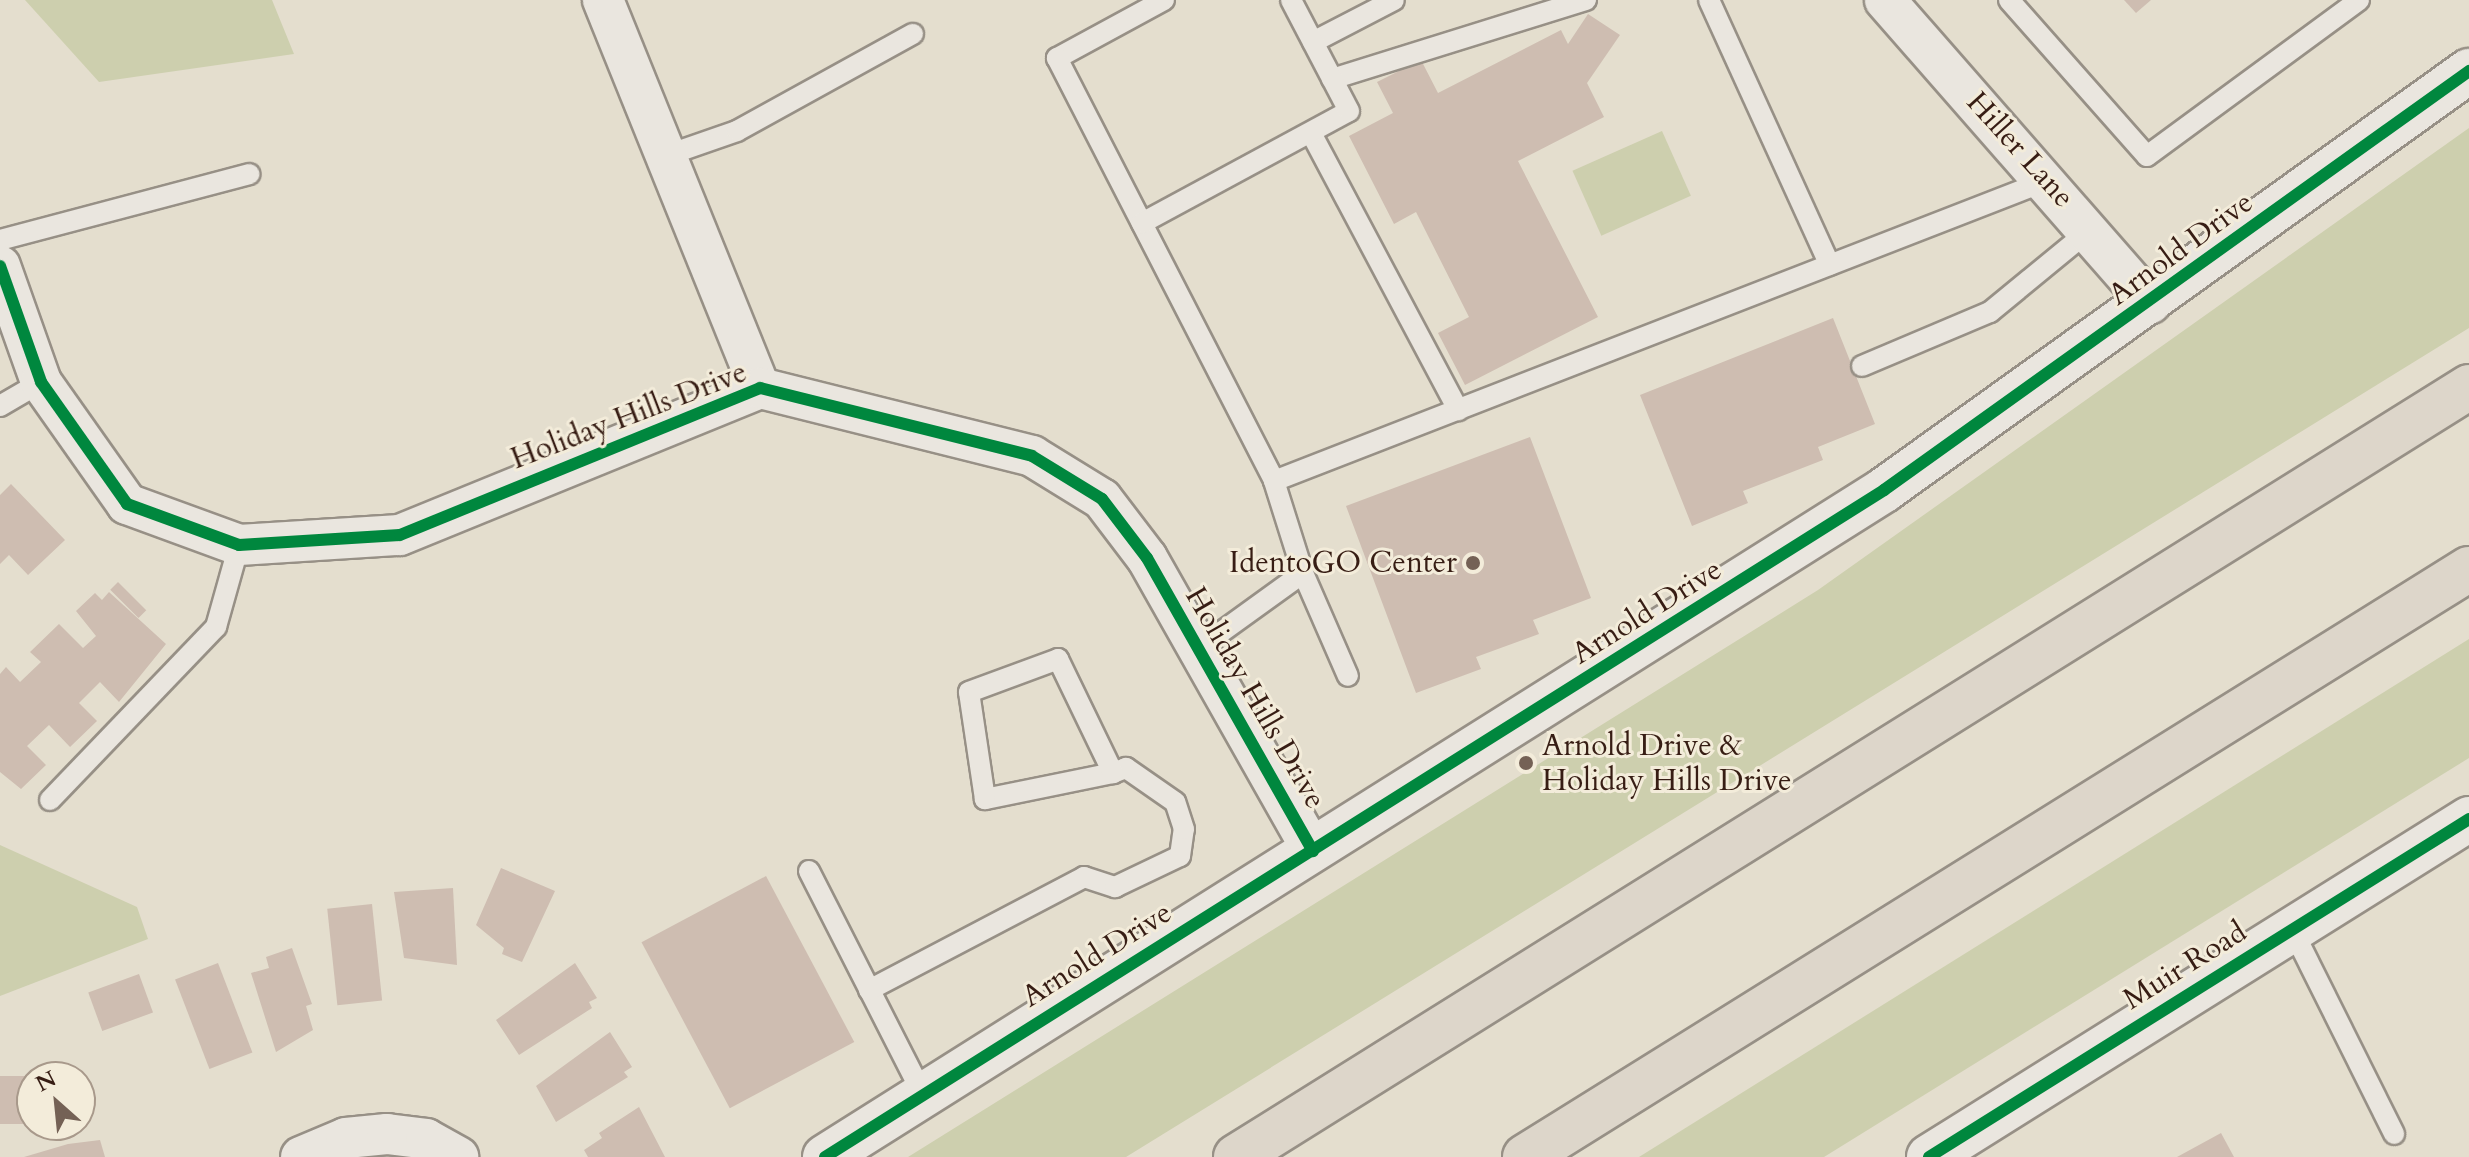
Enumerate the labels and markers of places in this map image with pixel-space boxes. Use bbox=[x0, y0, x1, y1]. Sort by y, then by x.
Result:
place label: IdentoGO Center bbox=[1229, 545, 1457, 581]
marker: IdentoGO Center bbox=[1464, 554, 1482, 572]
place label: Arnold Drive & Holiday Hills Drive bbox=[1542, 728, 1792, 798]
marker: Arnold Drive & Holiday Hills Drive bbox=[1517, 754, 1535, 772]

